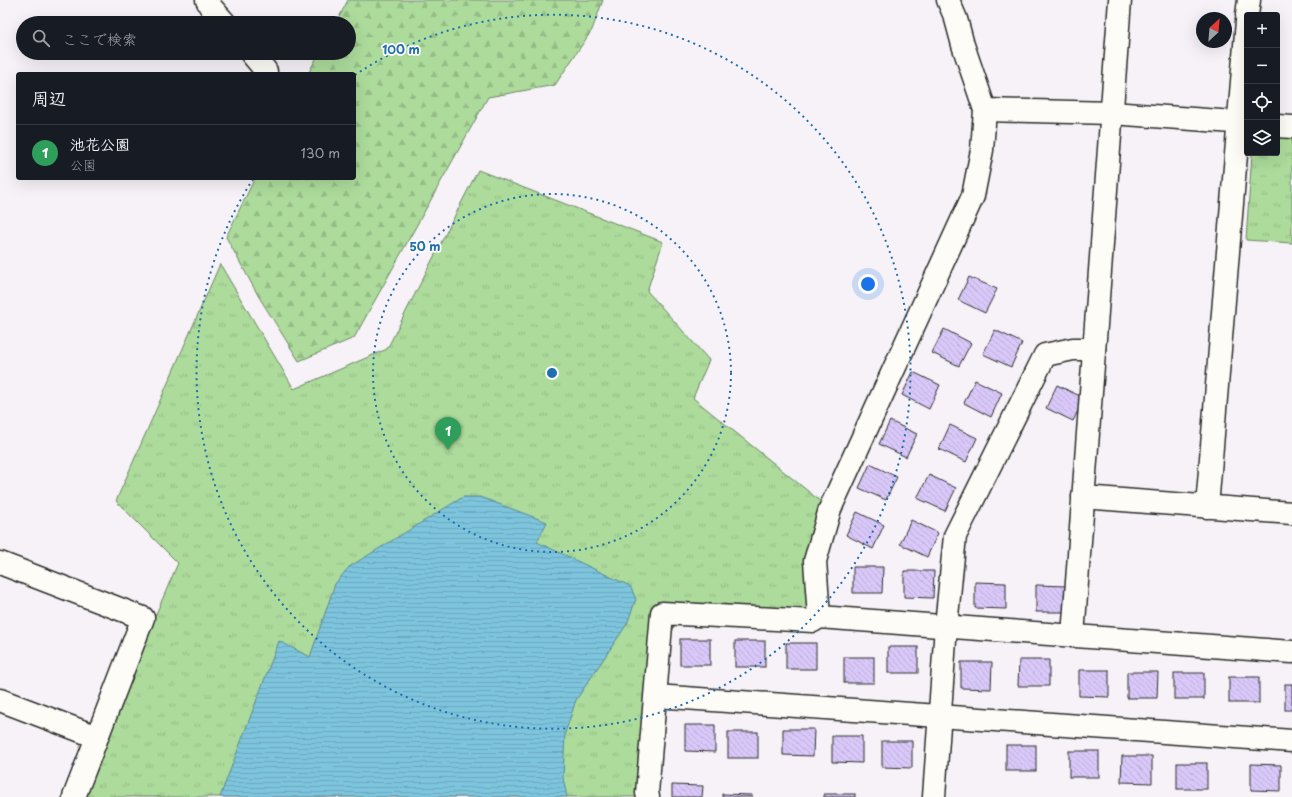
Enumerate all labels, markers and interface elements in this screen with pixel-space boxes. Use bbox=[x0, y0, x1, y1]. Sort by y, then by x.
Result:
north arrow bbox=[1196, 12, 1232, 48]
map controls bbox=[1244, 12, 1280, 156]
button: + bbox=[1244, 12, 1280, 48]
search box bbox=[16, 16, 356, 60]
icon: search bbox=[30, 27, 52, 49]
text: ここで検索 bbox=[62, 27, 137, 50]
text: 100 m bbox=[382, 40, 420, 58]
button: − bbox=[1244, 48, 1280, 84]
button: locate bbox=[1244, 84, 1280, 120]
text: 周辺 bbox=[32, 85, 66, 111]
button: layers bbox=[1244, 120, 1280, 156]
text: 池花公園 bbox=[70, 132, 130, 155]
text: 1 bbox=[42, 143, 48, 162]
text: 130 m bbox=[301, 143, 340, 162]
text: 公園 bbox=[70, 155, 96, 174]
text: 50 m bbox=[409, 237, 441, 255]
your location bbox=[858, 274, 878, 294]
centre of rings bbox=[545, 366, 559, 380]
pin: 1 bbox=[435, 417, 461, 450]

